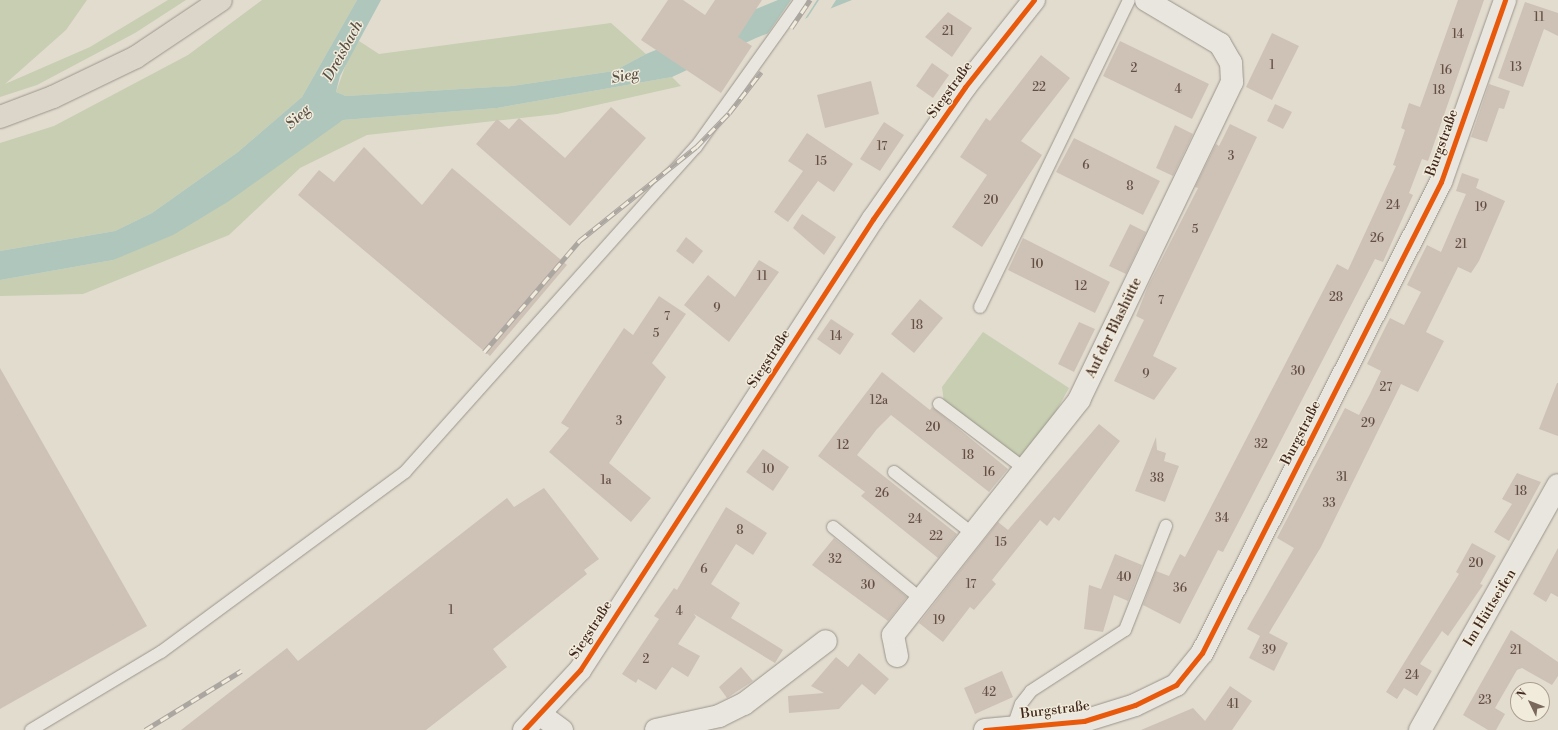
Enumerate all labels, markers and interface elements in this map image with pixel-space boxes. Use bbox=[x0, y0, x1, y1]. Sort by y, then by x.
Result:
house number: 11 bbox=[1534, 11, 1544, 25]
water label: Dreisbach bbox=[319, 18, 367, 84]
house number: 21 bbox=[942, 25, 954, 39]
house number: 14 bbox=[1452, 28, 1464, 42]
street label: Siegstraße bbox=[924, 58, 976, 122]
house number: 1 bbox=[1269, 59, 1275, 73]
house number: 13 bbox=[1510, 61, 1522, 75]
house number: 2 bbox=[1131, 62, 1137, 76]
water label: Sieg bbox=[609, 64, 641, 88]
house number: 16 bbox=[1440, 64, 1452, 78]
house number: 22 bbox=[1032, 81, 1046, 95]
house number: 4 bbox=[1174, 83, 1182, 97]
house number: 18 bbox=[1433, 84, 1445, 98]
water label: Sieg bbox=[282, 101, 314, 133]
street label: Burgstraße bbox=[1422, 107, 1462, 179]
house number: 17 bbox=[877, 140, 887, 154]
house number: 3 bbox=[1228, 150, 1234, 164]
house number: 15 bbox=[815, 155, 827, 169]
house number: 6 bbox=[1082, 159, 1090, 173]
house number: 8 bbox=[1126, 180, 1134, 194]
house number: 20 bbox=[984, 194, 998, 208]
house number: 24 bbox=[1386, 199, 1400, 213]
house number: 19 bbox=[1475, 201, 1487, 215]
house number: 5 bbox=[1192, 223, 1198, 237]
house number: 26 bbox=[1370, 232, 1384, 246]
house number: 21 bbox=[1455, 238, 1467, 252]
house number: 10 bbox=[1031, 258, 1043, 272]
house number: 11 bbox=[757, 270, 767, 284]
street label: Auf der Blashütte bbox=[1082, 275, 1146, 381]
house number: 12 bbox=[1075, 280, 1087, 294]
house number: 28 bbox=[1329, 291, 1343, 305]
house number: 7 bbox=[1158, 294, 1164, 308]
house number: 9 bbox=[713, 302, 721, 316]
house number: 7 bbox=[664, 310, 670, 324]
house number: 18 bbox=[911, 319, 923, 333]
house number: 5 bbox=[653, 327, 659, 341]
street label: Siegstraße bbox=[744, 327, 794, 391]
house number: 14 bbox=[830, 330, 842, 344]
house number: 30 bbox=[1291, 365, 1305, 379]
house number: 9 bbox=[1142, 368, 1150, 382]
house number: 27 bbox=[1380, 381, 1392, 395]
house number: 12a bbox=[870, 394, 888, 408]
street label: Burgstraße bbox=[1278, 398, 1324, 468]
house number: 3 bbox=[616, 415, 622, 429]
house number: 29 bbox=[1361, 417, 1375, 431]
house number: 20 bbox=[926, 421, 940, 435]
house number: 32 bbox=[1254, 438, 1268, 452]
house number: 12 bbox=[837, 439, 849, 453]
house number: 18 bbox=[962, 449, 974, 463]
house number: 10 bbox=[762, 463, 774, 477]
house number: 16 bbox=[983, 466, 995, 480]
house number: 31 bbox=[1336, 471, 1348, 485]
house number: 38 bbox=[1150, 472, 1164, 486]
house number: 1a bbox=[600, 474, 612, 488]
house number: 18 bbox=[1515, 485, 1527, 499]
house number: 26 bbox=[875, 487, 889, 501]
house number: 33 bbox=[1322, 497, 1336, 511]
house number: 34 bbox=[1215, 512, 1229, 526]
house number: 24 bbox=[908, 513, 922, 527]
house number: 8 bbox=[736, 524, 744, 538]
house number: 22 bbox=[929, 530, 943, 544]
house number: 15 bbox=[995, 536, 1007, 550]
house number: 32 bbox=[828, 553, 842, 567]
house number: 20 bbox=[1469, 557, 1483, 571]
house number: 6 bbox=[700, 563, 708, 577]
street label: Im Hüttseifen bbox=[1460, 566, 1520, 650]
house number: 40 bbox=[1116, 571, 1132, 585]
house number: 17 bbox=[966, 578, 976, 592]
house number: 30 bbox=[861, 579, 875, 593]
house number: 36 bbox=[1173, 582, 1187, 596]
street label: Siegstraße bbox=[566, 598, 616, 662]
house number: 1 bbox=[448, 604, 454, 618]
house number: 4 bbox=[675, 605, 683, 619]
house number: 19 bbox=[933, 614, 945, 628]
house number: 39 bbox=[1262, 644, 1276, 658]
house number: 21 bbox=[1510, 644, 1522, 658]
house number: 2 bbox=[643, 653, 649, 667]
house number: 24 bbox=[1405, 669, 1419, 683]
north arrow bbox=[1510, 682, 1550, 722]
house number: 42 bbox=[982, 686, 996, 700]
text: N bbox=[1514, 687, 1530, 702]
house number: 23 bbox=[1478, 694, 1492, 708]
street label: Burgstraße bbox=[1019, 697, 1091, 723]
house number: 41 bbox=[1227, 698, 1239, 712]

